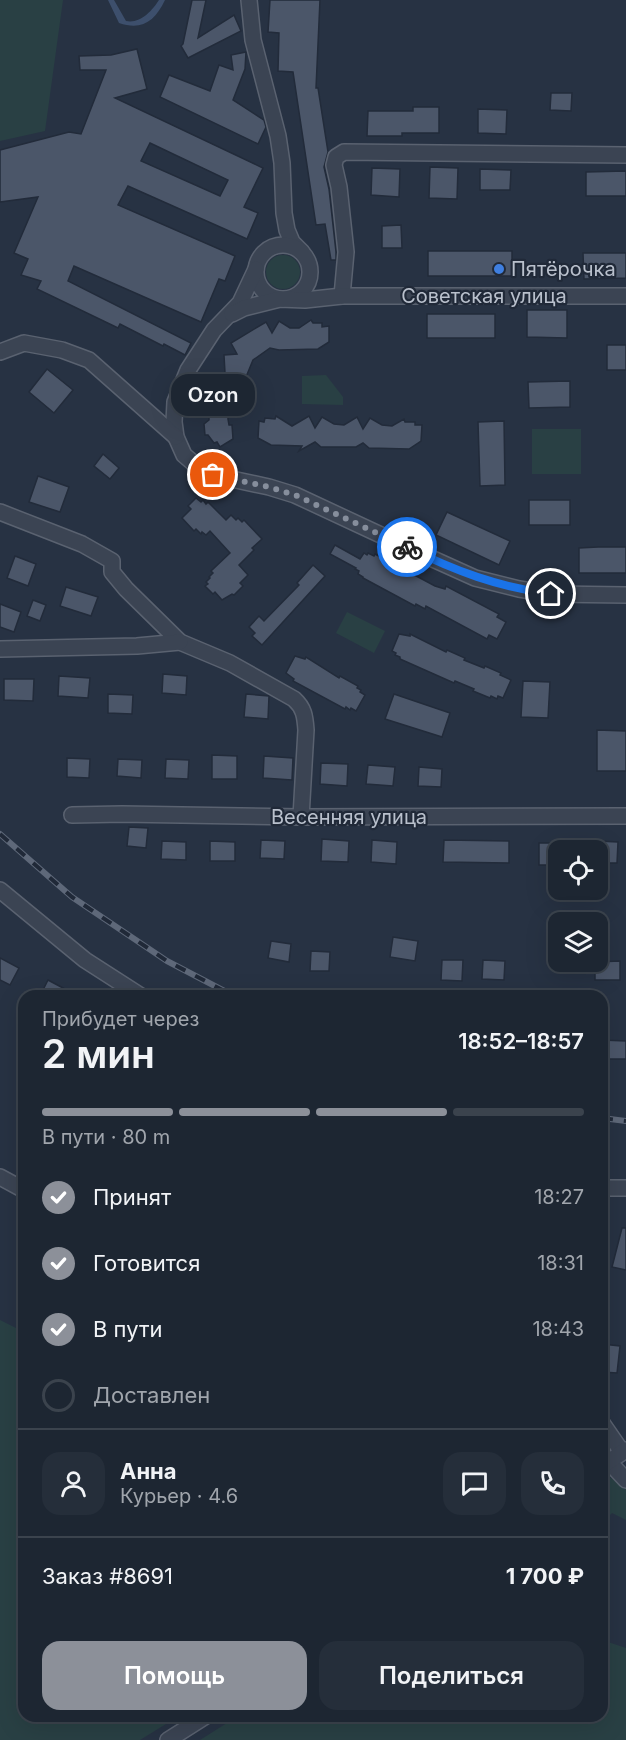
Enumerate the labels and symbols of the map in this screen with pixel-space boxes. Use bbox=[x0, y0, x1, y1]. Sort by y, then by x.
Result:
place label: Пятёрочка bbox=[511, 257, 616, 281]
marker: Пятёрочка bbox=[492, 262, 506, 276]
street label: Советская улица bbox=[401, 284, 567, 308]
callout: Ozon bbox=[171, 373, 255, 415]
pin bbox=[187, 449, 238, 500]
courier bbox=[377, 517, 437, 577]
pin bbox=[525, 568, 576, 619]
street label: Весенняя улица bbox=[271, 805, 427, 829]

